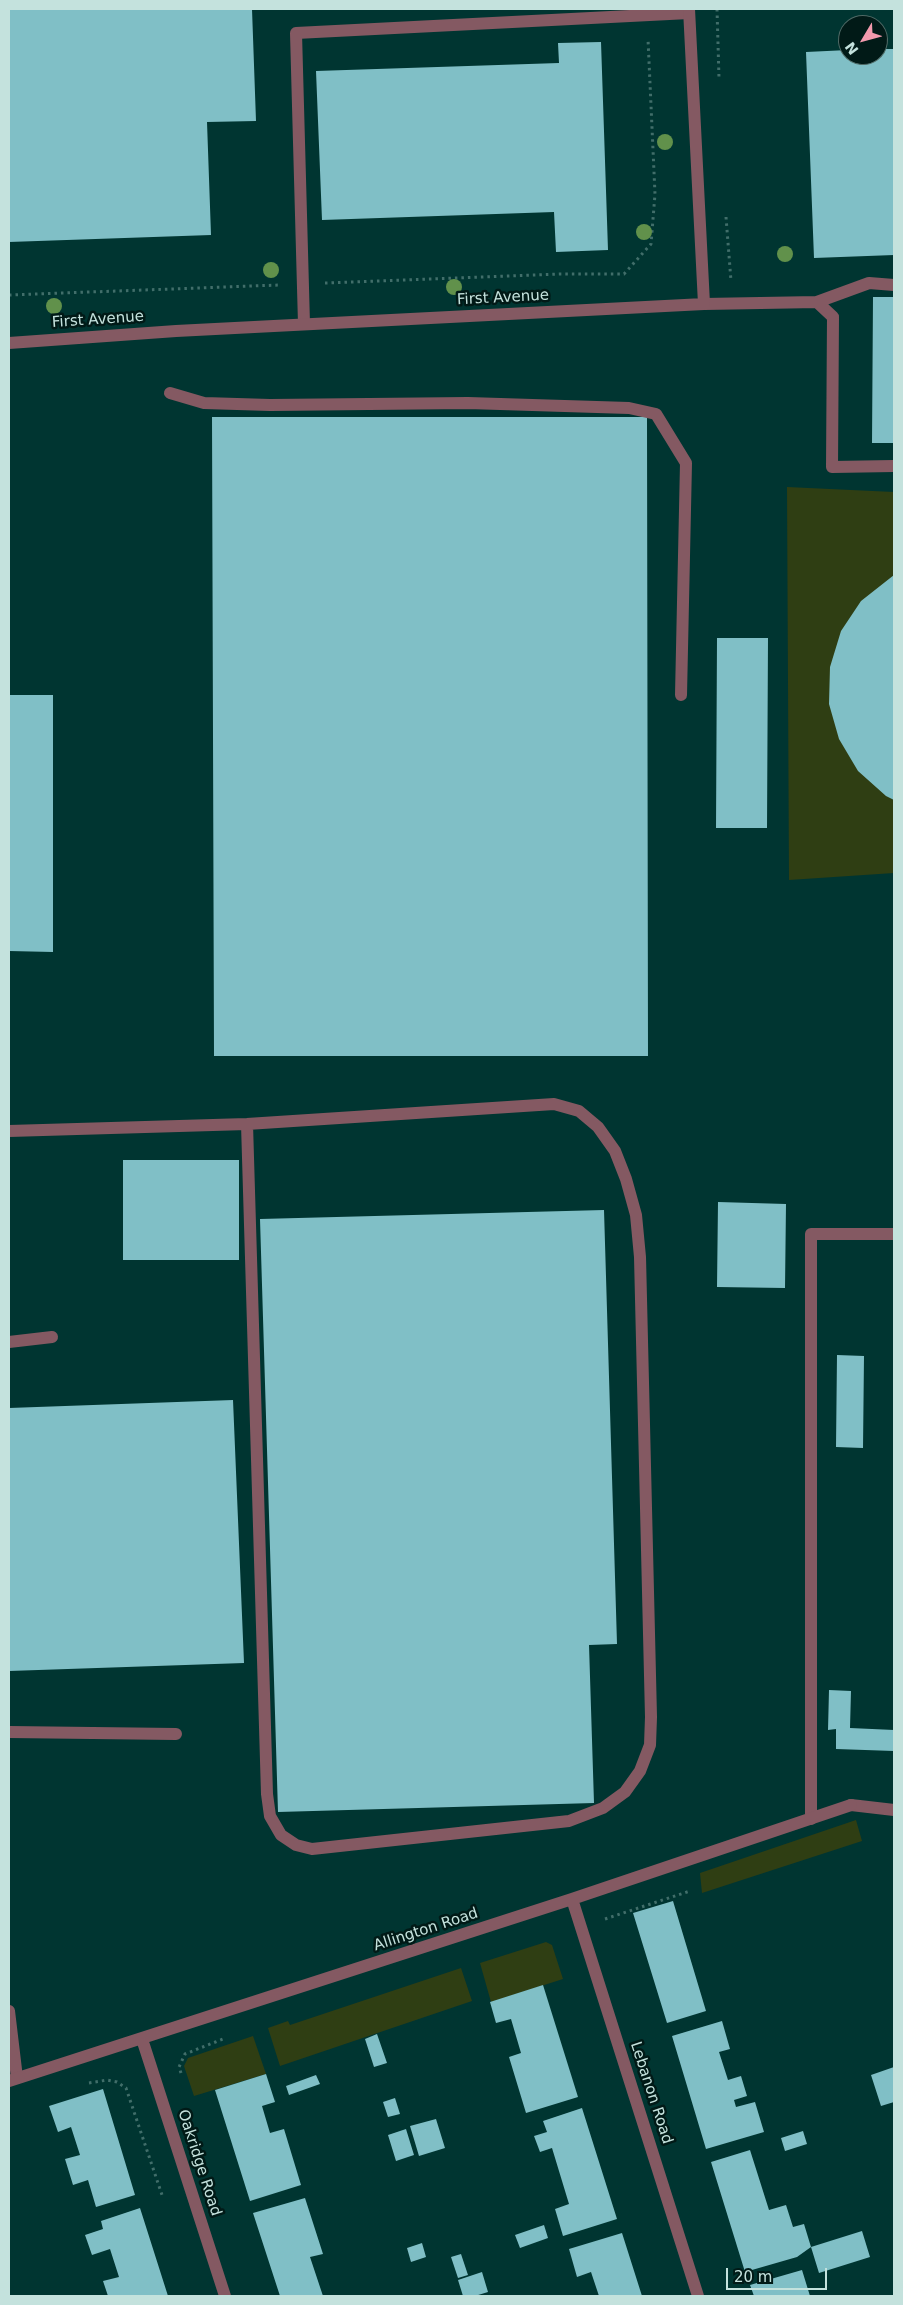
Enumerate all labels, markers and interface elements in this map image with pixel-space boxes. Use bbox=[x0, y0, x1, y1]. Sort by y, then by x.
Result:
north arrow bbox=[838, 15, 888, 65]
text: N bbox=[842, 39, 862, 58]
street label: First Avenue bbox=[457, 287, 549, 309]
street label: First Avenue bbox=[51, 308, 145, 332]
street label: Allington Road bbox=[371, 1905, 481, 1955]
street label: Lebanon Road bbox=[626, 2040, 676, 2146]
street label: Oakridge Road bbox=[173, 2108, 225, 2218]
scale bar bbox=[728, 2258, 829, 2290]
text: 20 m bbox=[734, 2268, 772, 2286]

